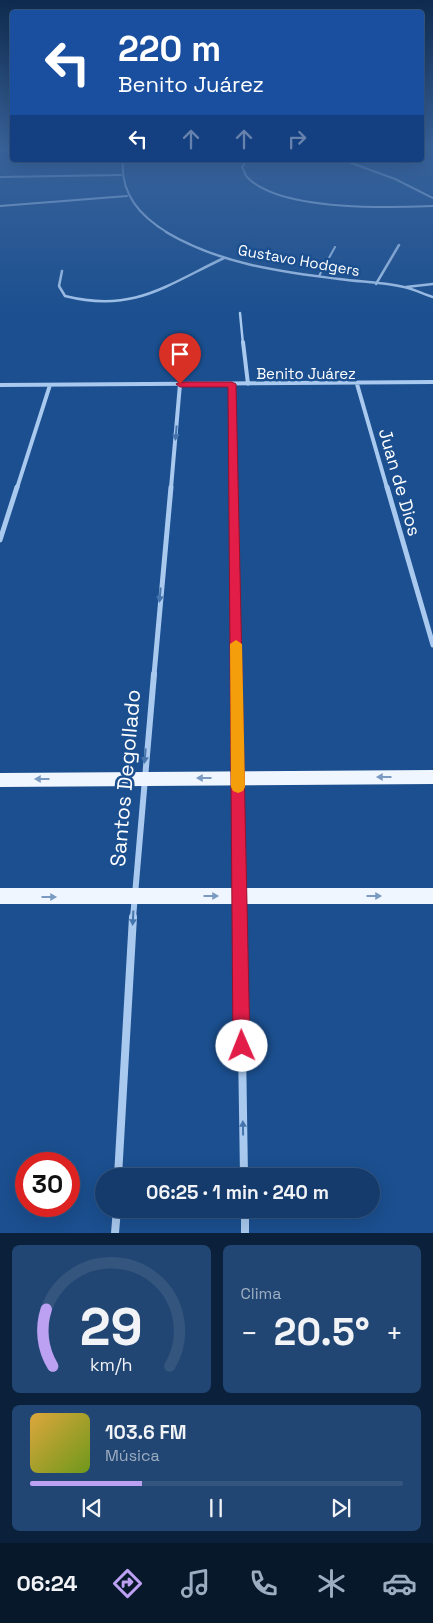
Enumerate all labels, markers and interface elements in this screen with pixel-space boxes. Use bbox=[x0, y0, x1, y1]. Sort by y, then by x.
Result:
text: 220 m bbox=[118, 27, 221, 71]
icon: left bbox=[35, 30, 100, 95]
text: Benito Juárez bbox=[118, 70, 264, 98]
icon: left bbox=[124, 125, 152, 153]
icon: ahead bbox=[177, 125, 205, 153]
icon: ahead bbox=[230, 125, 258, 153]
icon: right bbox=[283, 125, 311, 153]
street label: Gustavo Hodgers bbox=[237, 240, 362, 280]
pin bbox=[159, 333, 201, 384]
icon: arrive bbox=[166, 340, 194, 368]
street label: Benito Juárez bbox=[256, 364, 356, 383]
one-way arrow bbox=[171, 425, 179, 441]
street label: Juan de Dios bbox=[374, 425, 426, 539]
one-way arrow bbox=[156, 587, 164, 603]
street label: Santos Degollado bbox=[104, 688, 146, 868]
one-way arrow bbox=[141, 749, 149, 765]
one-way arrow bbox=[376, 773, 392, 781]
one-way arrow bbox=[196, 774, 212, 782]
one-way arrow bbox=[34, 776, 50, 784]
one-way arrow bbox=[203, 892, 219, 900]
one-way arrow bbox=[366, 892, 382, 900]
one-way arrow bbox=[41, 893, 57, 901]
one-way arrow bbox=[128, 911, 136, 927]
position arrow bbox=[215, 1019, 267, 1071]
one-way arrow bbox=[239, 1119, 247, 1135]
speed limit sign: 30 bbox=[15, 1152, 80, 1217]
text: 06:25 · 1 min · 240 m bbox=[146, 1180, 329, 1205]
text: Clima bbox=[241, 1283, 282, 1304]
text: 29 bbox=[80, 1294, 143, 1360]
text: 20.5° bbox=[274, 1308, 370, 1356]
text: − bbox=[241, 1315, 258, 1351]
text: + bbox=[386, 1315, 403, 1351]
text: km/h bbox=[90, 1353, 133, 1376]
text: 103.6 FM bbox=[105, 1420, 186, 1445]
text: Música bbox=[105, 1445, 160, 1466]
icon: previous bbox=[78, 1494, 106, 1522]
icon: pause bbox=[202, 1494, 230, 1522]
icon: next bbox=[327, 1494, 355, 1522]
icon: directions bbox=[110, 1566, 145, 1601]
icon: music bbox=[178, 1566, 213, 1601]
icon: phone bbox=[246, 1566, 281, 1601]
icon: climate bbox=[314, 1566, 349, 1601]
icon: car bbox=[382, 1566, 417, 1601]
text: 06:24 bbox=[16, 1569, 78, 1597]

